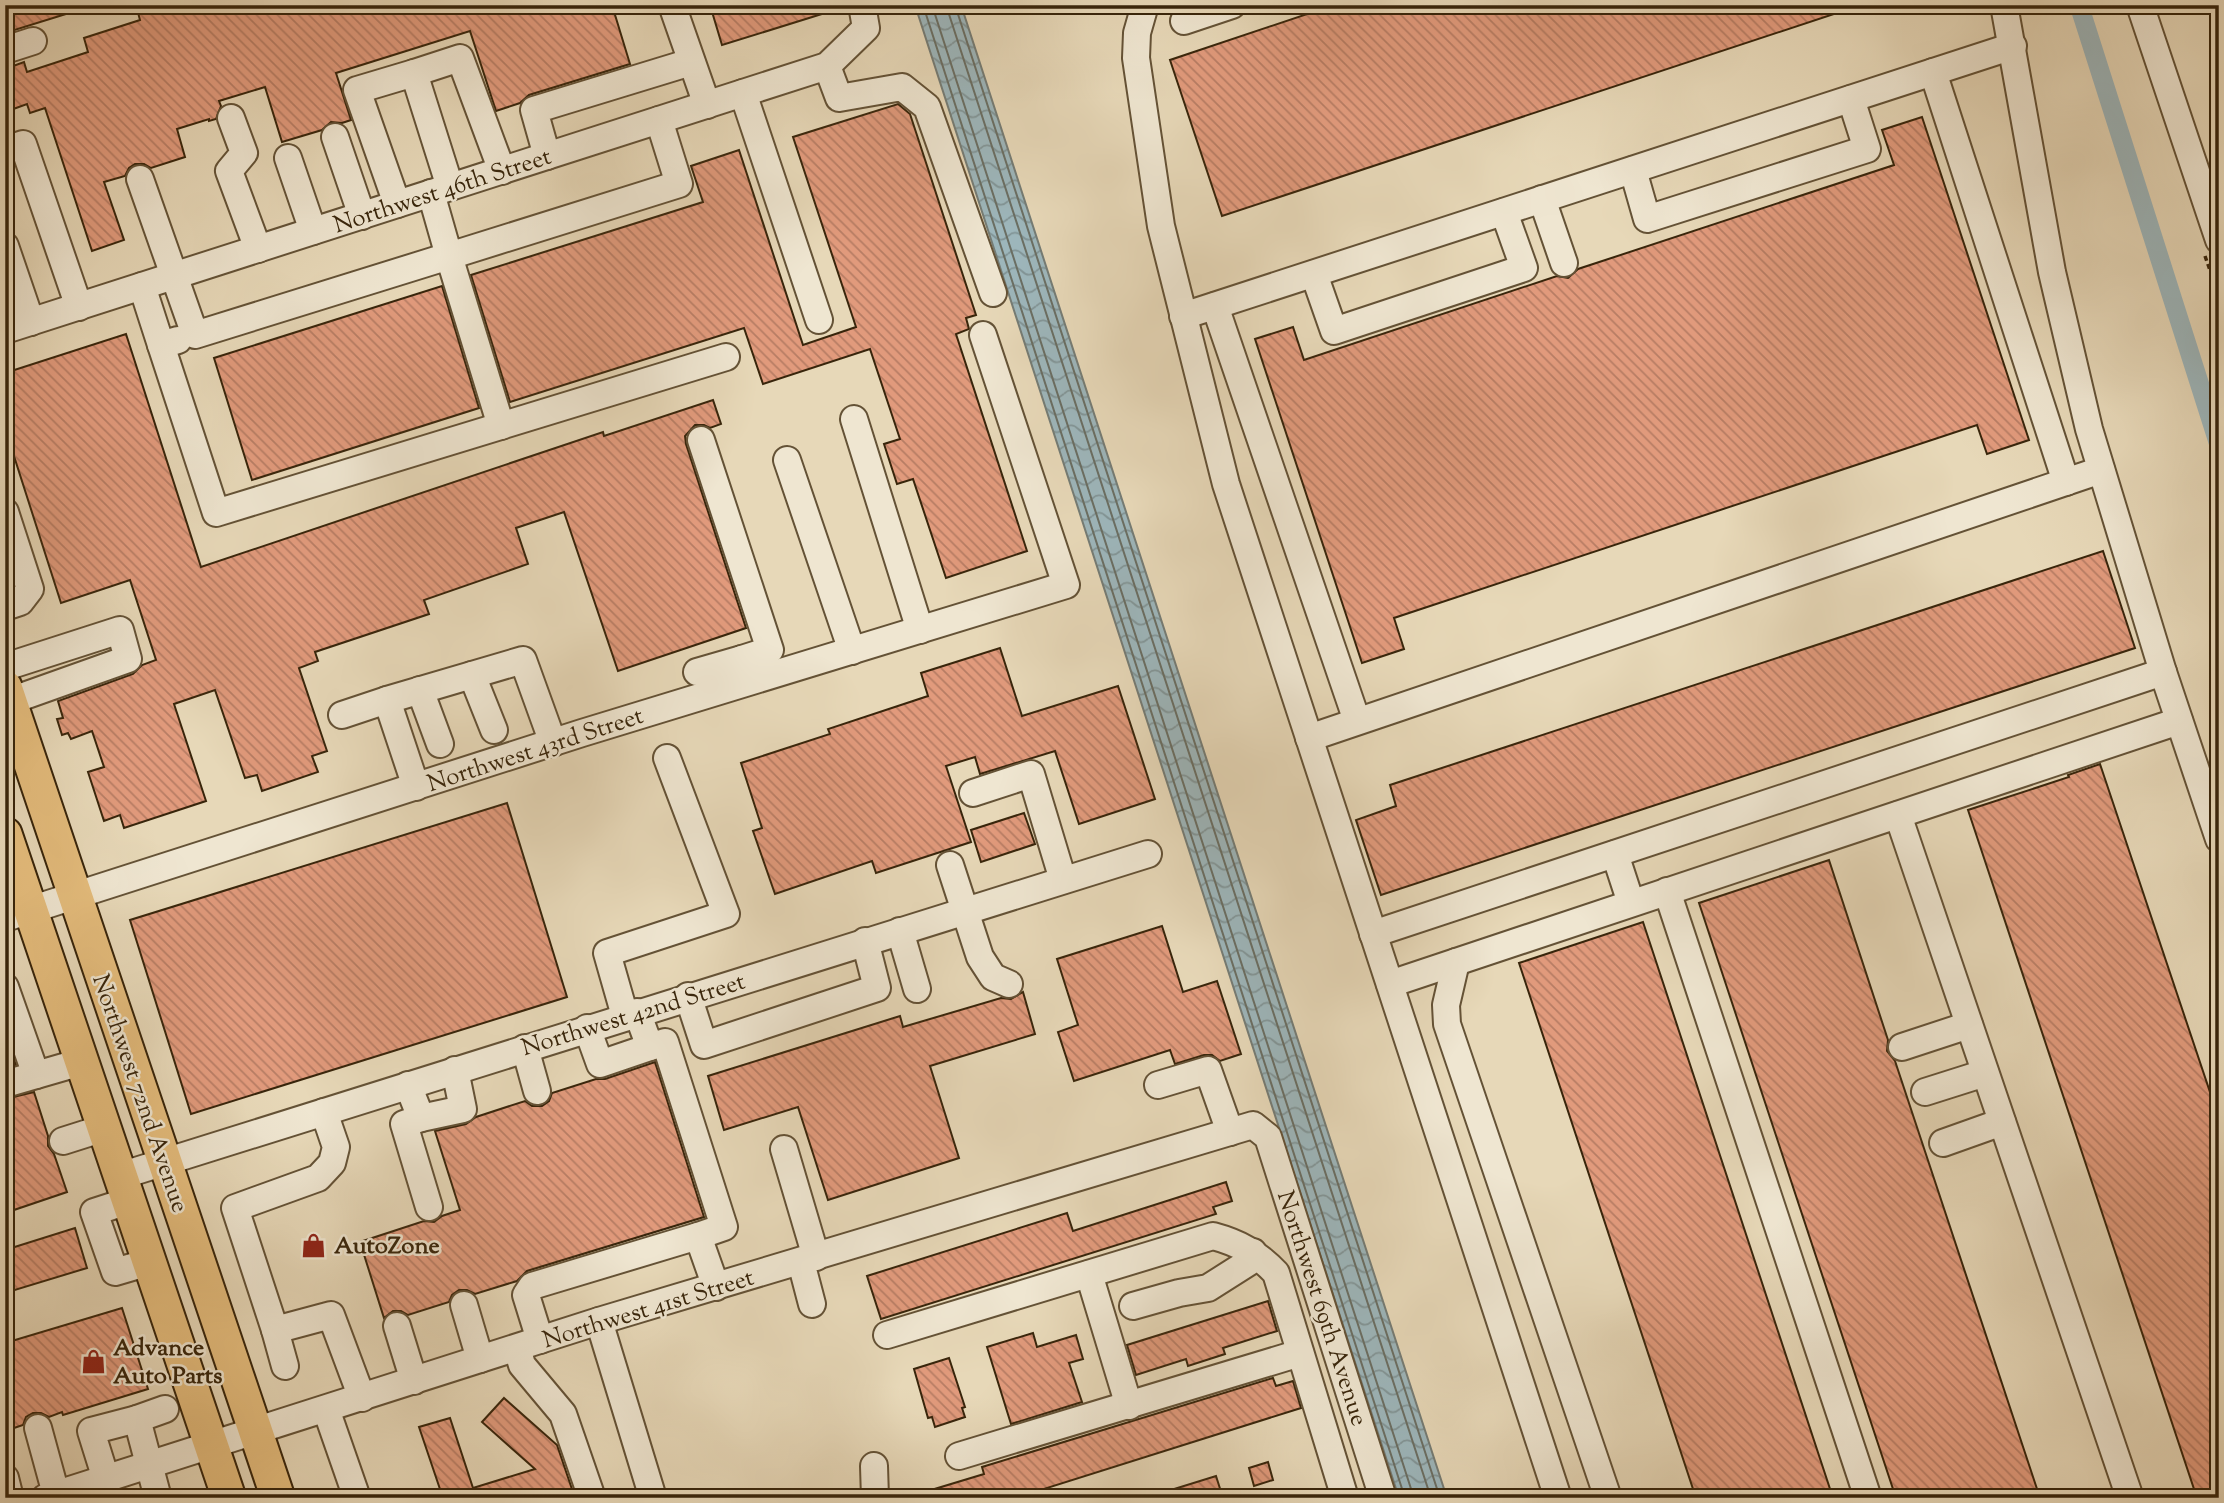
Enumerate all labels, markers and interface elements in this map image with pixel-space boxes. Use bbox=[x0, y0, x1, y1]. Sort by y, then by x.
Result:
street label: Northwest 46th Street bbox=[329, 141, 556, 243]
street label: Northwest 43rd Street bbox=[423, 700, 648, 802]
street label: Northwest 42nd Street bbox=[518, 966, 750, 1066]
street label: Northwest 72nd Avenue bbox=[82, 970, 196, 1217]
street label: Northwest 69th Avenue bbox=[1267, 1187, 1375, 1431]
place label: AutoZone bbox=[334, 1230, 440, 1264]
shop icon: AutoZone bbox=[300, 1231, 328, 1259]
street label: Northwest 41st Street bbox=[539, 1262, 758, 1358]
place label: Advance Auto Parts bbox=[113, 1332, 223, 1394]
shop icon: Advance Auto Parts bbox=[79, 1347, 107, 1375]

